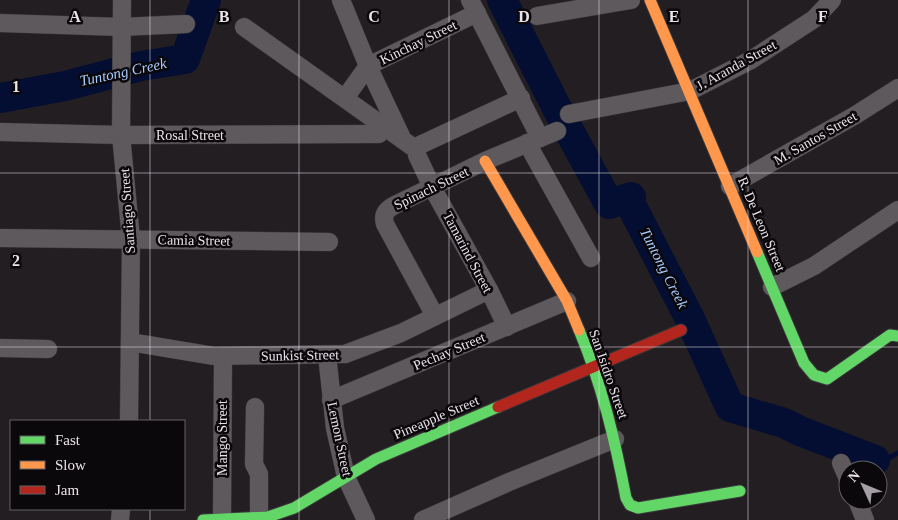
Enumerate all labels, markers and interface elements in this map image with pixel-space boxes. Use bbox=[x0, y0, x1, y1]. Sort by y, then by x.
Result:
text: A bbox=[69, 8, 81, 25]
text: B bbox=[219, 8, 230, 25]
text: C bbox=[368, 8, 380, 25]
text: D bbox=[518, 8, 530, 25]
text: E bbox=[669, 8, 679, 25]
text: F bbox=[818, 8, 828, 25]
street label: Kinchay Street bbox=[377, 17, 459, 68]
street label: J. Aranda Street bbox=[694, 37, 779, 94]
water label: Tuntong Creek bbox=[78, 55, 168, 89]
text: 1 bbox=[12, 78, 20, 95]
street label: M. Santos Street bbox=[771, 109, 859, 168]
street label: Rosal Street bbox=[156, 128, 224, 143]
street label: Spinach Street bbox=[391, 164, 471, 213]
street label: Santiago Street bbox=[117, 168, 138, 254]
street label: R. De Leon Street bbox=[735, 175, 788, 274]
street label: Tamarind Street bbox=[440, 209, 495, 295]
water label: Tuntong Creek bbox=[637, 225, 691, 311]
street label: Camia Street bbox=[158, 232, 231, 249]
text: 2 bbox=[12, 252, 20, 269]
street label: San Isidro Street bbox=[586, 328, 631, 421]
street label: Pechay Street bbox=[411, 330, 487, 373]
street label: Sunkist Street bbox=[261, 347, 339, 364]
street label: Pineapple Street bbox=[391, 393, 481, 442]
street label: Mango Street bbox=[215, 400, 230, 476]
street label: Lemon Street bbox=[324, 400, 355, 478]
legend bbox=[10, 420, 185, 510]
text: Fast bbox=[55, 432, 81, 448]
text: Slow bbox=[55, 457, 86, 473]
north arrow bbox=[838, 460, 888, 510]
text: N bbox=[845, 467, 863, 485]
text: Jam bbox=[55, 482, 79, 498]

